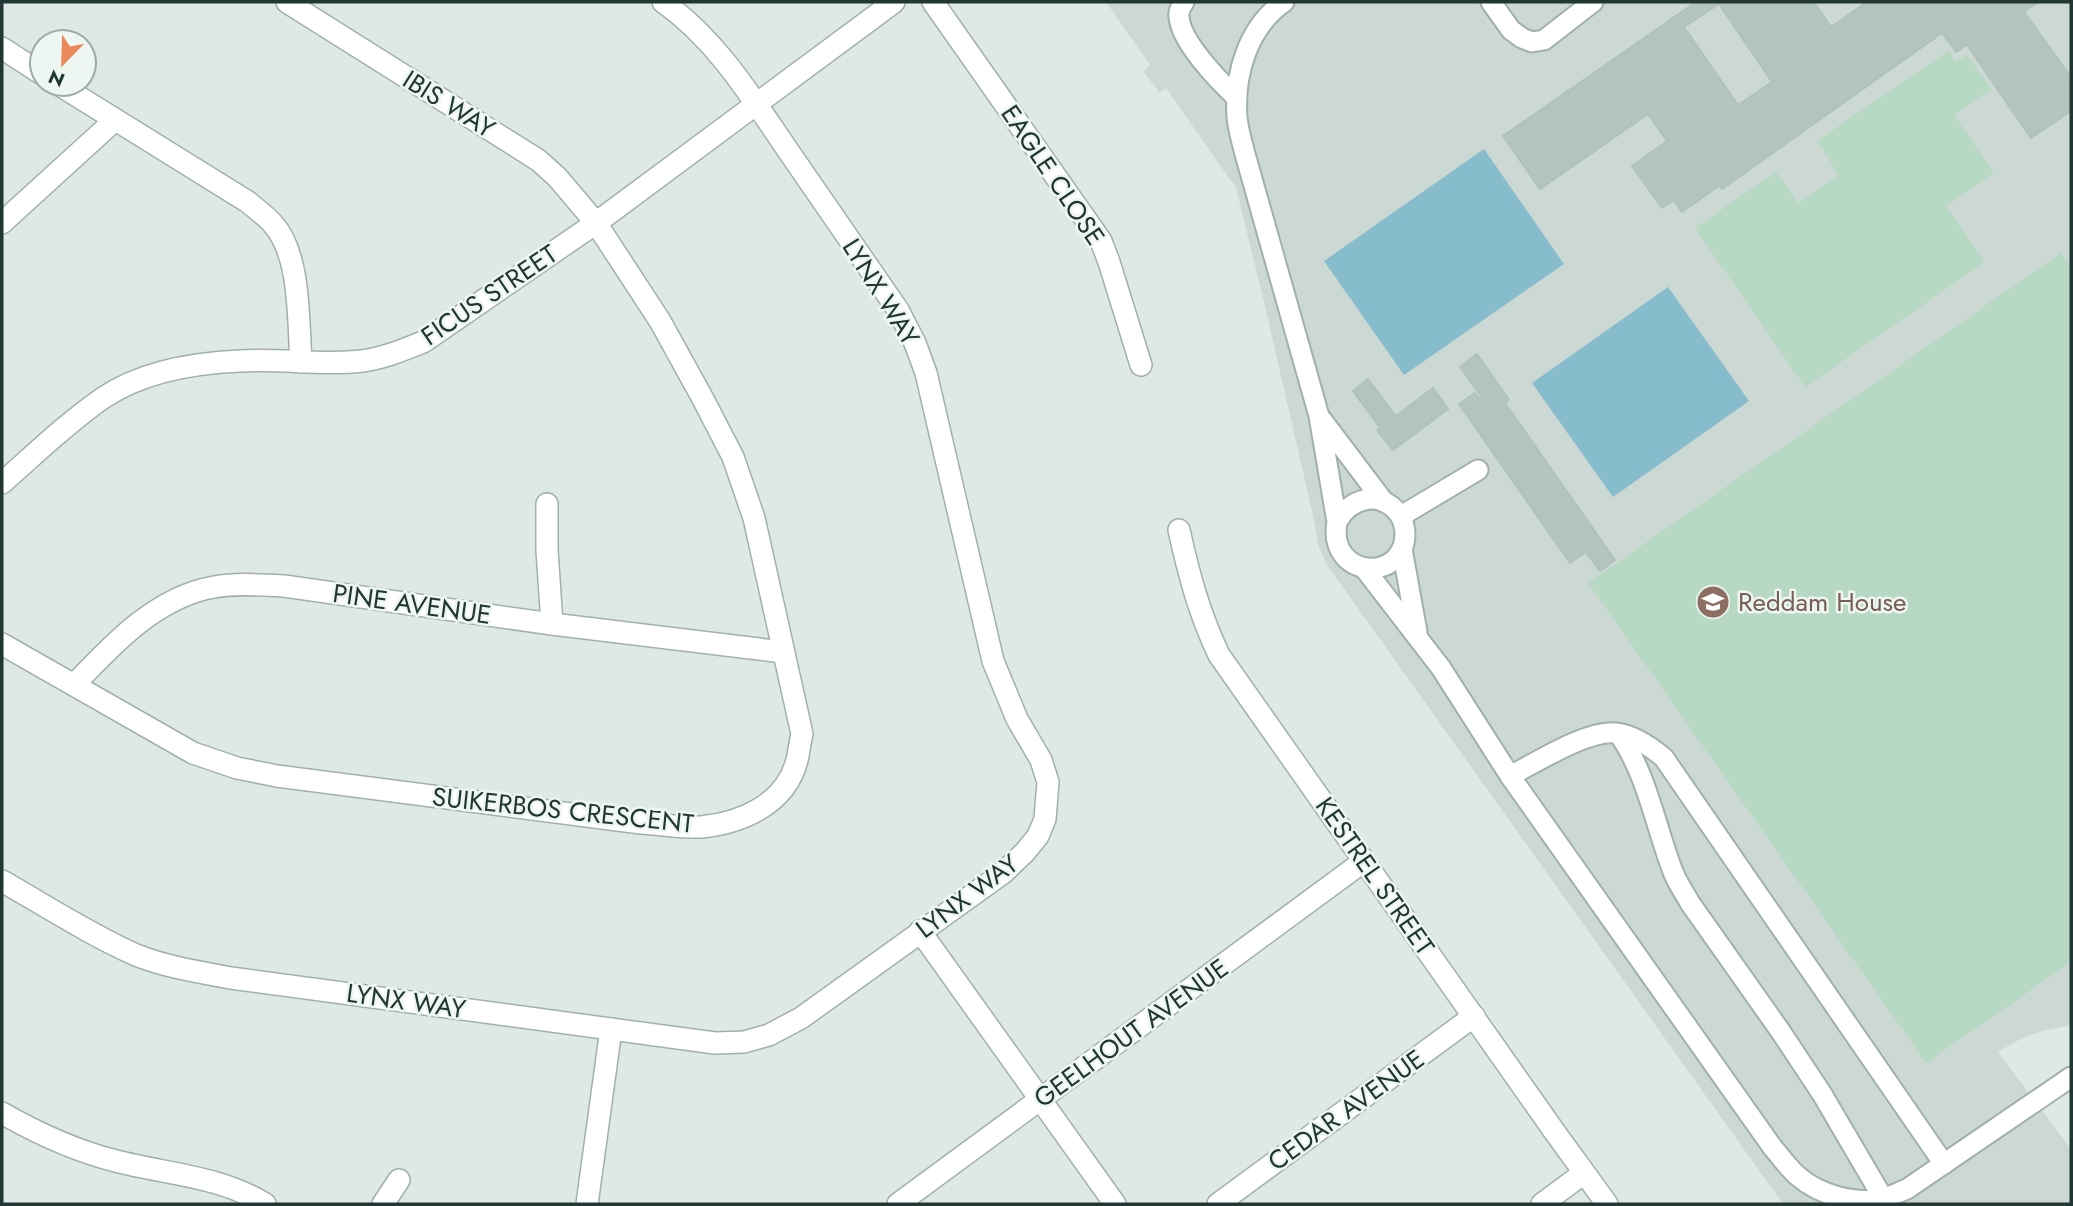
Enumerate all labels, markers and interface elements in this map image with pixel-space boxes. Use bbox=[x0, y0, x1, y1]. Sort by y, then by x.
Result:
north arrow bbox=[28, 28, 98, 98]
street label: IBIS WAY bbox=[396, 61, 503, 147]
text: N bbox=[44, 63, 69, 94]
street label: EAGLE CLOSE bbox=[992, 97, 1114, 253]
street label: LYNX WAY bbox=[833, 231, 929, 353]
street label: FICUS STREET bbox=[413, 235, 565, 355]
street label: PINE AVENUE bbox=[330, 574, 494, 634]
school or university icon: Reddam House bbox=[1694, 583, 1732, 621]
place label: Reddam House bbox=[1738, 583, 1906, 621]
street label: SUIKERBOS CRESCENT bbox=[430, 777, 696, 843]
street label: KESTREL STREET bbox=[1306, 789, 1444, 963]
street label: LYNX WAY bbox=[908, 844, 1027, 947]
street label: GEELHOUT AVENUE bbox=[1026, 949, 1236, 1117]
street label: LYNX WAY bbox=[344, 974, 468, 1028]
street label: CEDAR AVENUE bbox=[1260, 1040, 1432, 1180]

